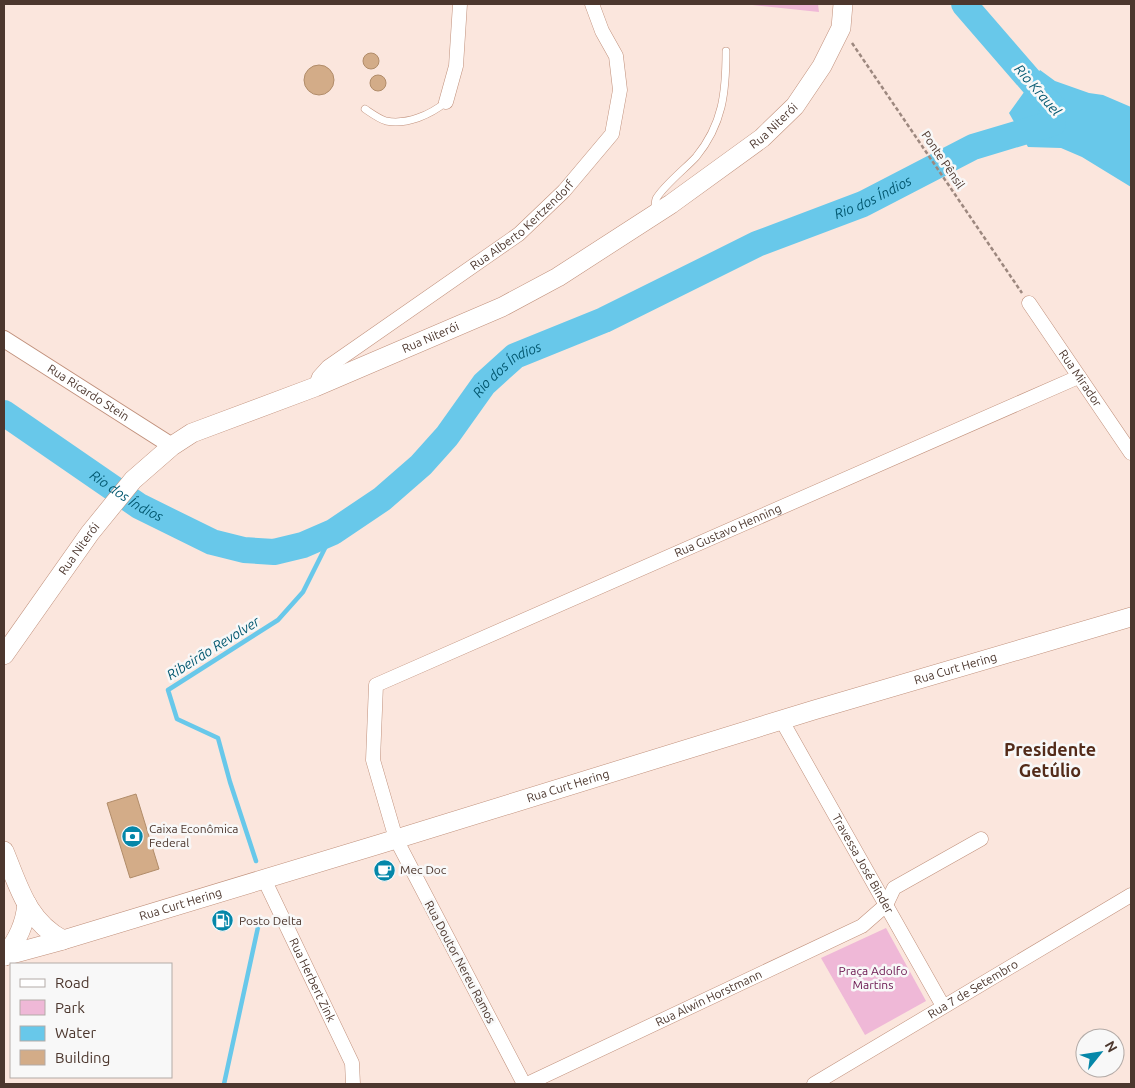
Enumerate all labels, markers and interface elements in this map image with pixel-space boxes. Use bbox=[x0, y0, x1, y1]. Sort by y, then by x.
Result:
water label: Rio Krauel bbox=[1011, 61, 1065, 119]
street label: Rua Niterói bbox=[747, 100, 800, 151]
street label: Ponte Pênsil bbox=[919, 128, 967, 191]
water label: Rio dos Índios bbox=[832, 172, 914, 222]
street label: Rua Alberto Kertzendorf bbox=[467, 177, 576, 272]
street label: Rua Niterói bbox=[400, 319, 461, 355]
water label: Rio dos Índios bbox=[469, 338, 544, 400]
street label: Rua Mirador bbox=[1057, 347, 1105, 409]
street label: Rua Ricardo Stein bbox=[45, 362, 132, 423]
water label: Rio dos Índios bbox=[87, 467, 166, 525]
street label: Rua Gustavo Henning bbox=[672, 501, 783, 559]
street label: Rua Niterói bbox=[56, 520, 102, 577]
water label: Ribeirão Revolver bbox=[164, 613, 263, 683]
street label: Rua Curt Hering bbox=[912, 650, 998, 686]
district label: Presidente Getúlio bbox=[1004, 739, 1096, 780]
street label: Rua Curt Hering bbox=[525, 767, 611, 804]
street label: Travessa José Binder bbox=[830, 812, 897, 916]
place label: Caixa Econômica Federal bbox=[149, 822, 239, 849]
bank icon: Caixa Econômica Federal bbox=[121, 824, 145, 848]
cafe icon: Mec Doc bbox=[372, 858, 396, 882]
place label: Mec Doc bbox=[400, 863, 447, 876]
street label: Rua Curt Hering bbox=[138, 885, 223, 923]
street label: Rua Doutor Nereu Ramos bbox=[423, 898, 498, 1025]
fuel station icon: Posto Delta bbox=[211, 909, 235, 933]
place label: Posto Delta bbox=[239, 914, 302, 927]
street label: Rua Herbert Zink bbox=[287, 936, 338, 1024]
street label: Rua 7 de Setembro bbox=[925, 957, 1020, 1021]
legend bbox=[10, 963, 172, 1078]
park label: Praça Adolfo Martins bbox=[839, 964, 907, 991]
street label: Rua Alwin Horstmann bbox=[653, 967, 764, 1028]
text: Road bbox=[55, 974, 90, 991]
text: Park bbox=[55, 999, 85, 1016]
text: Water bbox=[55, 1024, 96, 1041]
north arrow bbox=[1075, 1028, 1125, 1078]
text: N bbox=[1102, 1038, 1121, 1055]
text: Building bbox=[55, 1049, 110, 1066]

